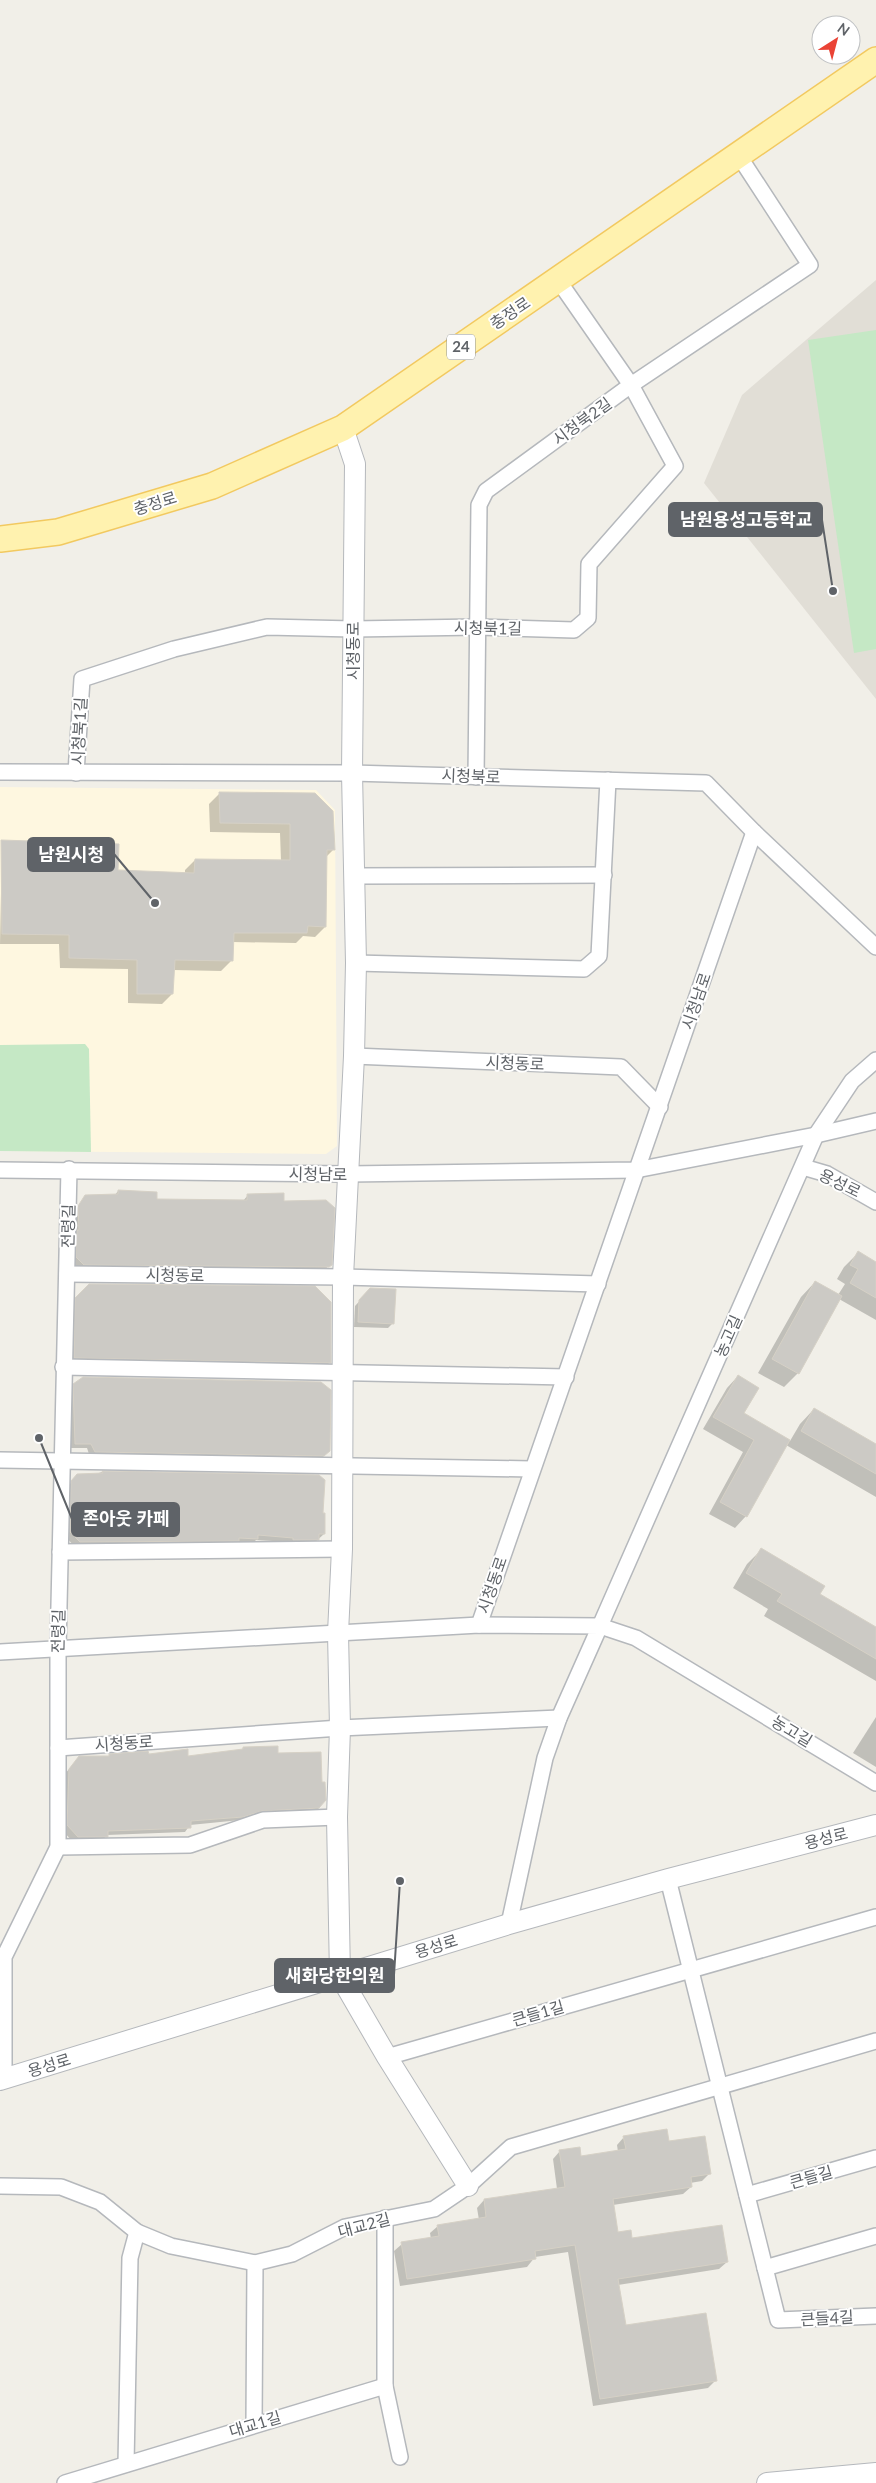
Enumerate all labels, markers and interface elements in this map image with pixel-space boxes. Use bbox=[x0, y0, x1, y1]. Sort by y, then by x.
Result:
north arrow bbox=[811, 15, 861, 65]
text: N bbox=[835, 19, 853, 39]
street label: 충정로 bbox=[486, 292, 534, 333]
road number: 24 bbox=[447, 334, 475, 360]
street label: 시청북2길 bbox=[549, 393, 615, 448]
street label: 충정로 bbox=[131, 487, 179, 518]
callout: 남원용성고등학교 bbox=[669, 503, 822, 536]
text: 남원용성고등학교 bbox=[680, 508, 812, 530]
street label: 시청북1길 bbox=[454, 617, 522, 638]
street label: 시청동로 bbox=[343, 621, 362, 680]
street label: 시청북1길 bbox=[67, 696, 90, 766]
street label: 시청북로 bbox=[441, 765, 501, 786]
callout: 남원시청 bbox=[28, 838, 114, 871]
text: 남원시청 bbox=[38, 843, 104, 865]
street label: 시청남로 bbox=[677, 970, 714, 1032]
street label: 시청동로 bbox=[485, 1052, 545, 1073]
street label: 시청남로 bbox=[288, 1163, 348, 1184]
street label: 용성로 bbox=[816, 1164, 864, 1201]
street label: 전령길 bbox=[58, 1204, 77, 1248]
street label: 시청동로 bbox=[145, 1264, 205, 1285]
street label: 농고길 bbox=[710, 1312, 745, 1360]
callout: 존아웃 카페 bbox=[72, 1503, 179, 1536]
text: 존아웃 카페 bbox=[82, 1507, 170, 1529]
street label: 시청동로 bbox=[473, 1554, 510, 1616]
street label: 전령길 bbox=[48, 1609, 67, 1653]
street label: 농고길 bbox=[768, 1711, 816, 1750]
street label: 시청동로 bbox=[94, 1731, 154, 1754]
street label: 용성로 bbox=[802, 1823, 850, 1852]
street label: 용성로 bbox=[412, 1930, 460, 1961]
callout: 새화당한의원 bbox=[275, 1959, 394, 1992]
text: 새화당한의원 bbox=[285, 1964, 385, 1986]
street label: 큰들1길 bbox=[510, 1996, 566, 2029]
street label: 용성로 bbox=[25, 2049, 73, 2080]
street label: 큰들길 bbox=[787, 2161, 835, 2192]
street label: 대교2길 bbox=[336, 2208, 392, 2241]
street label: 큰들4길 bbox=[800, 2307, 854, 2328]
street label: 대교1길 bbox=[227, 2407, 283, 2440]

